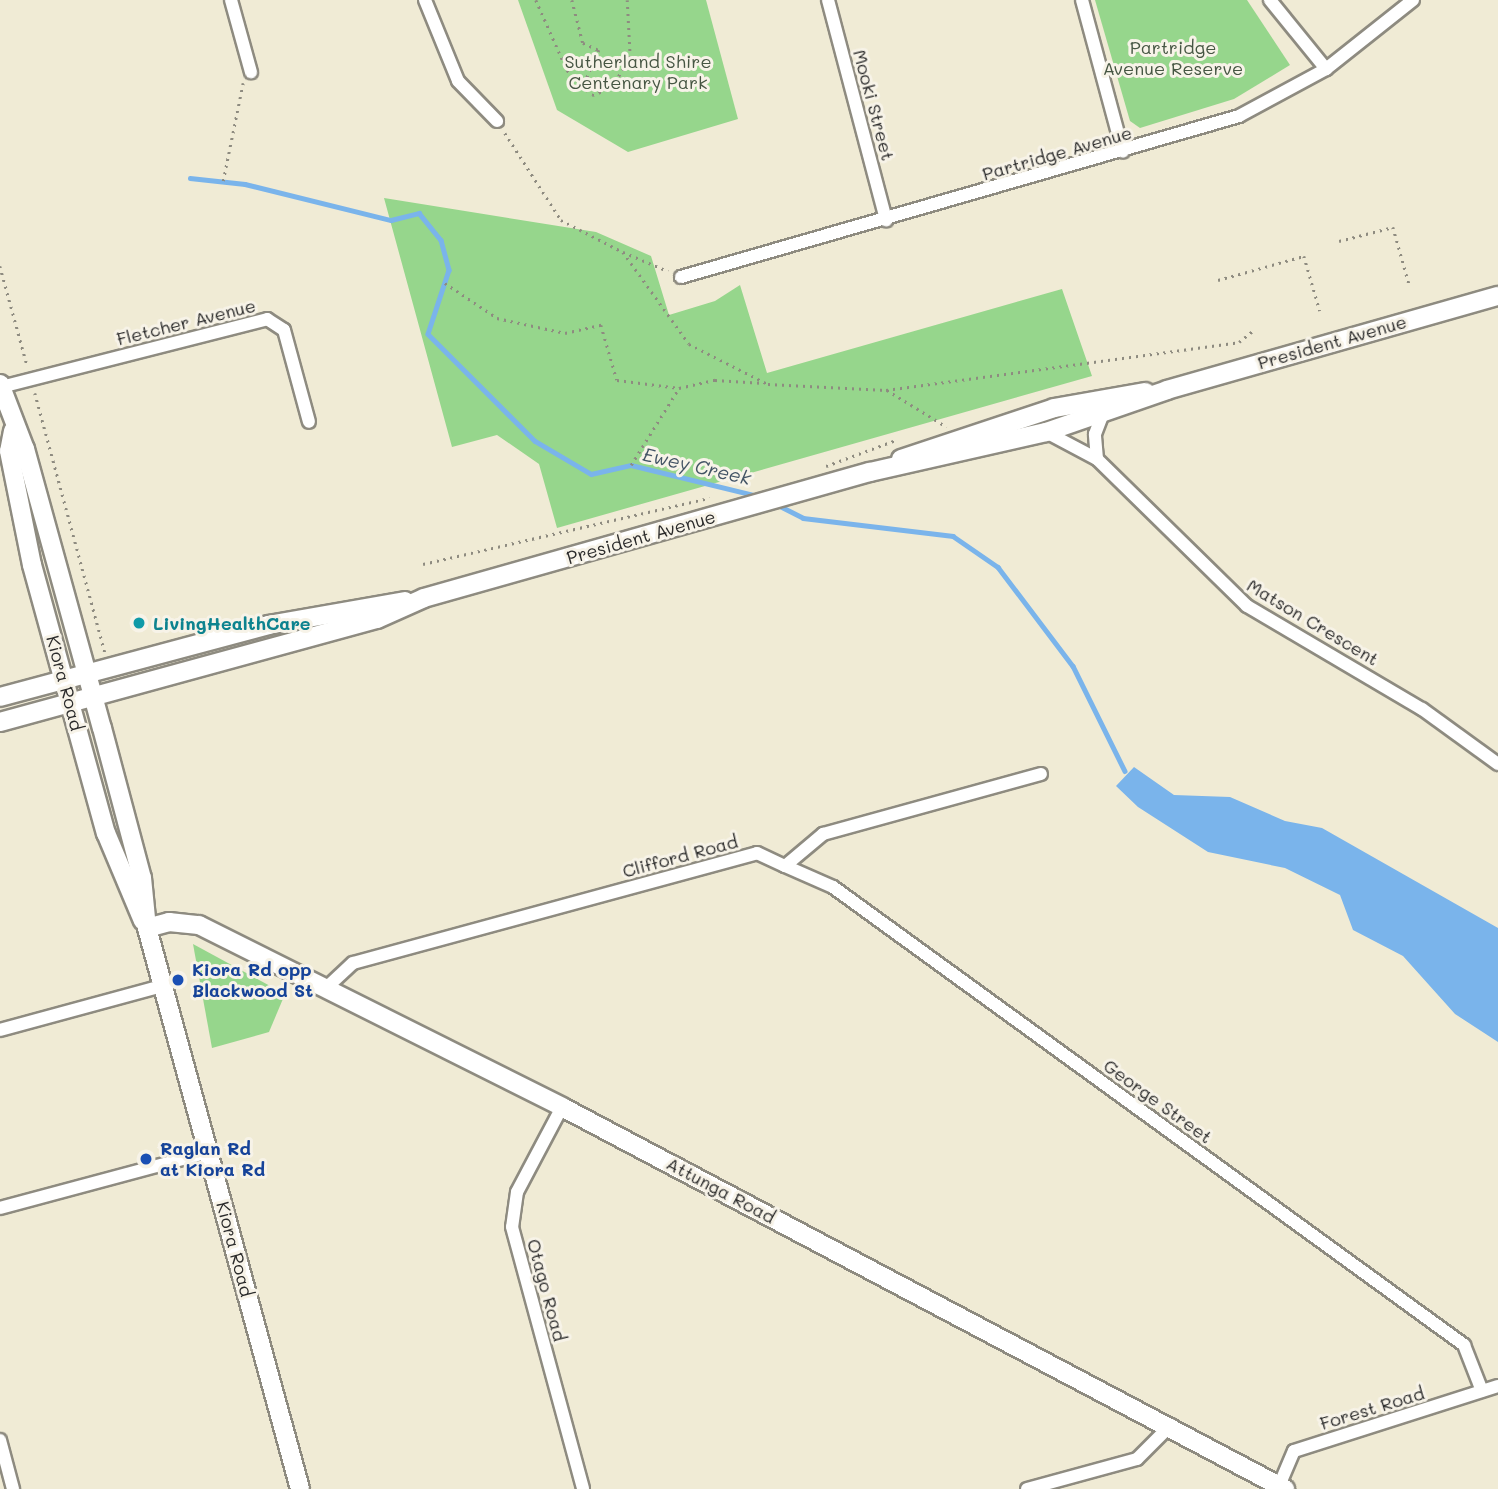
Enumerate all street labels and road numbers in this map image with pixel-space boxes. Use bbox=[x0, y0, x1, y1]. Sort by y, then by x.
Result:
street label: Mooki Street bbox=[849, 47, 899, 163]
street label: Partridge Avenue bbox=[980, 121, 1134, 185]
street label: Fletcher Avenue bbox=[114, 294, 258, 350]
street label: President Avenue bbox=[1255, 310, 1409, 374]
street label: President Avenue bbox=[564, 505, 718, 569]
street label: Matson Crescent bbox=[1243, 574, 1383, 670]
street label: Kiora Road bbox=[42, 633, 88, 733]
street label: Clifford Road bbox=[620, 830, 740, 882]
street label: George Street bbox=[1100, 1054, 1216, 1148]
street label: Attunga Road bbox=[663, 1152, 779, 1228]
street label: Kiora Road bbox=[212, 1199, 258, 1299]
street label: Otago Road bbox=[523, 1236, 571, 1344]
street label: Forest Road bbox=[1317, 1382, 1427, 1434]

